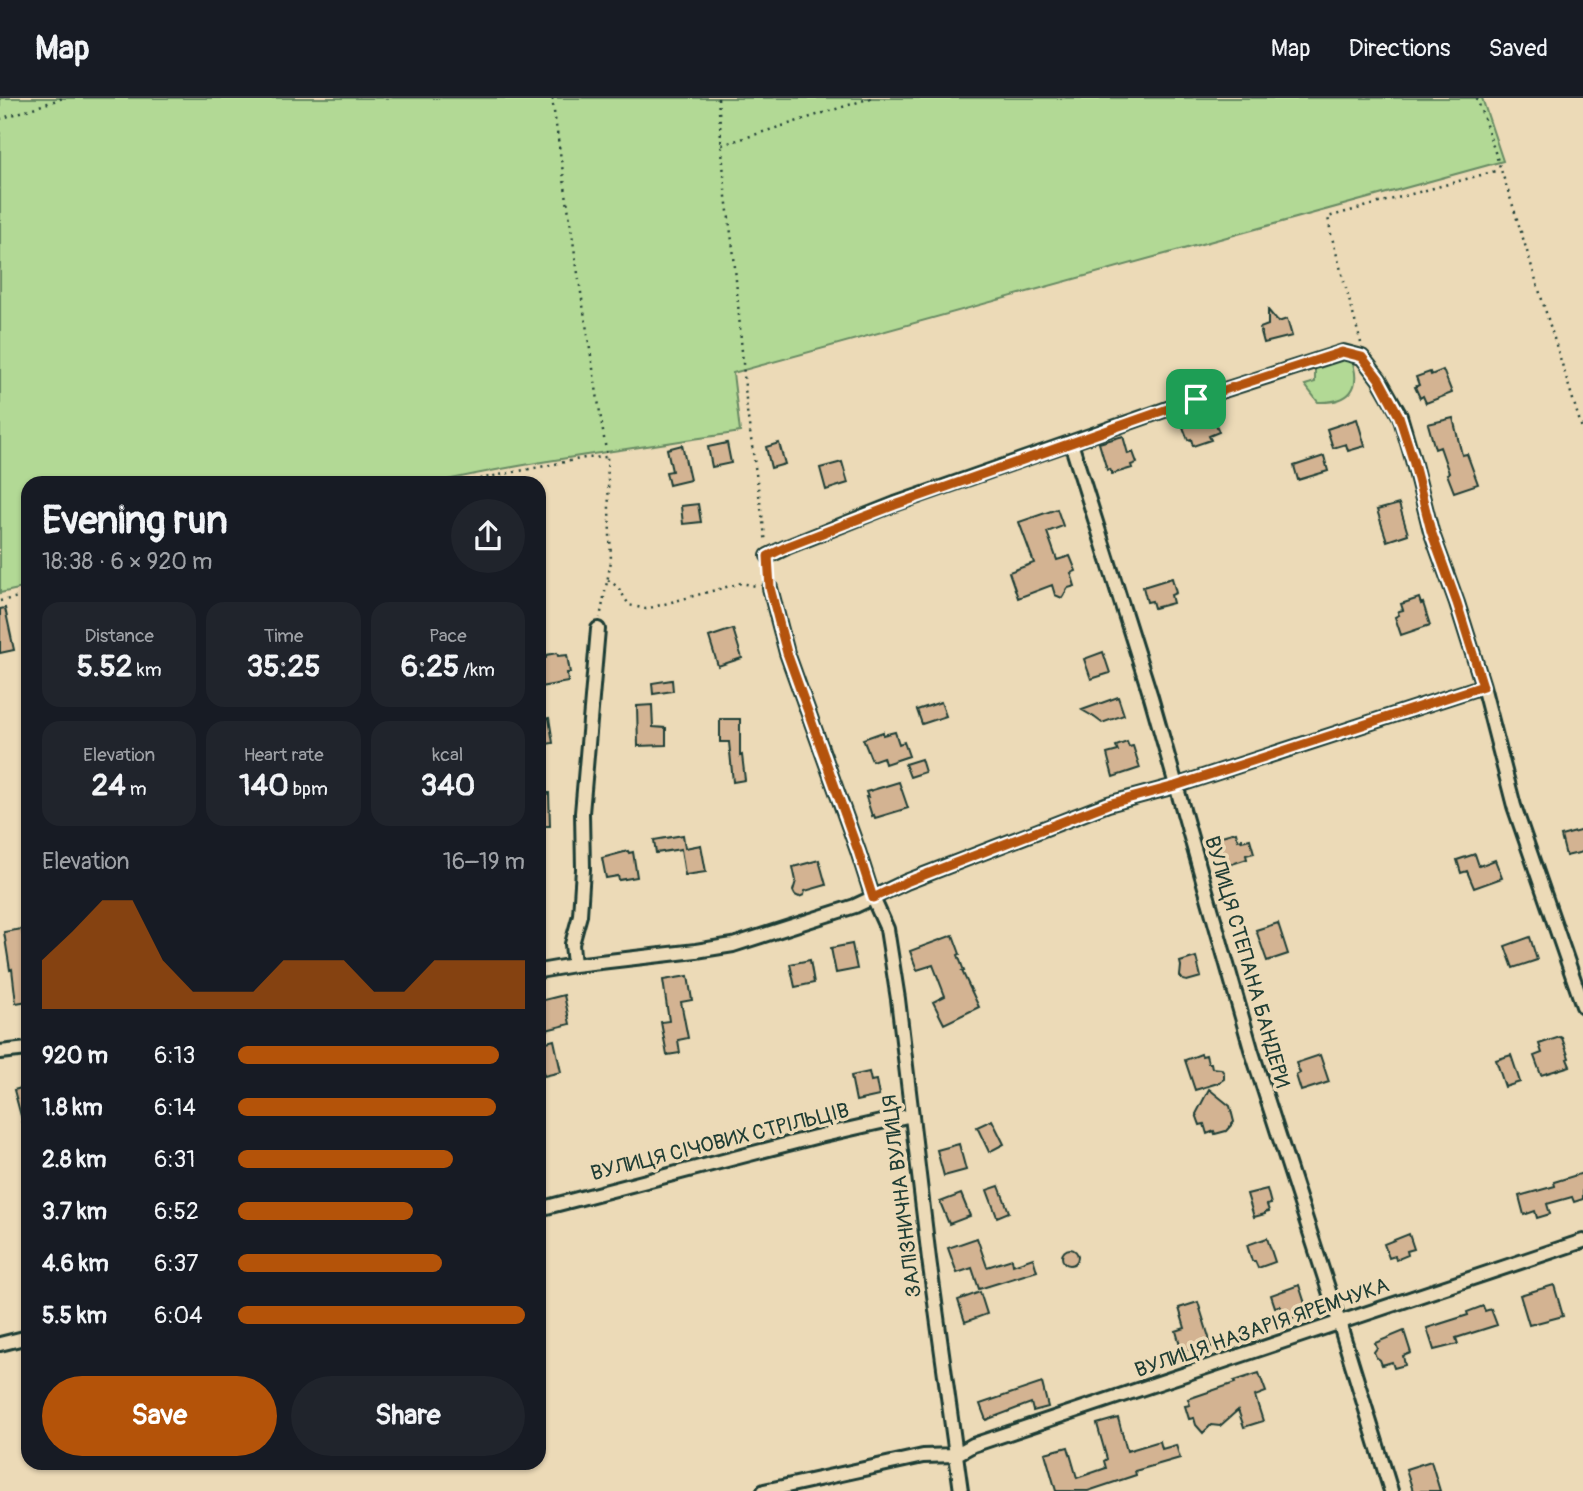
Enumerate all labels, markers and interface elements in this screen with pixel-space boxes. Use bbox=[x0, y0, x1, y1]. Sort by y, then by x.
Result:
text: Map bbox=[35, 28, 90, 69]
text: Map bbox=[1271, 34, 1311, 63]
text: Directions bbox=[1349, 34, 1450, 63]
text: Saved bbox=[1488, 34, 1548, 63]
pin bbox=[1166, 369, 1226, 429]
icon: arrive bbox=[1177, 380, 1215, 418]
text: Evening run bbox=[42, 497, 228, 545]
button: share bbox=[451, 499, 525, 573]
text: 18:38 · 6 × 920 m bbox=[42, 547, 212, 576]
text: Distance bbox=[84, 624, 154, 648]
text: Time bbox=[264, 624, 303, 648]
text: Pace bbox=[429, 624, 467, 648]
text: 5.52 bbox=[77, 648, 133, 685]
text: 35:25 bbox=[246, 648, 321, 685]
text: 6:25 bbox=[401, 648, 459, 685]
text: km bbox=[133, 658, 162, 682]
text: /km bbox=[459, 658, 495, 682]
text: Elevation bbox=[83, 743, 155, 767]
text: Heart rate bbox=[243, 743, 324, 767]
text: kcal bbox=[432, 743, 463, 767]
text: 24 bbox=[92, 767, 126, 804]
text: 140 bbox=[239, 767, 289, 804]
text: 340 bbox=[421, 767, 475, 804]
text: m bbox=[126, 777, 147, 801]
text: bpm bbox=[289, 777, 328, 801]
street label: ВУЛИЦЯ СТЕПАНА БАНДЕРИ bbox=[1198, 833, 1296, 1091]
text: Elevation bbox=[42, 847, 130, 876]
text: 16–19 m bbox=[443, 847, 525, 876]
text: 920 m bbox=[42, 1041, 108, 1070]
text: 6:13 bbox=[154, 1041, 195, 1070]
text: 1.8 km bbox=[42, 1093, 103, 1122]
text: 6:14 bbox=[154, 1093, 196, 1122]
street label: ЗАЛІЗНИЧНА ВУЛИЦЯ bbox=[876, 1093, 928, 1299]
street label: ВУЛИЦЯ СІЧОВИХ СТРІЛЬЦІВ bbox=[588, 1097, 852, 1187]
text: 2.8 km bbox=[42, 1145, 107, 1174]
text: 6:31 bbox=[154, 1145, 195, 1174]
text: 3.7 km bbox=[42, 1197, 107, 1226]
text: 6:52 bbox=[154, 1197, 199, 1226]
text: 4.6 km bbox=[42, 1249, 109, 1278]
text: 6:37 bbox=[154, 1249, 199, 1278]
street label: ВУЛИЦЯ НАЗАРІЯ ЯРЕМЧУКА bbox=[1131, 1272, 1393, 1384]
text: 5.5 km bbox=[42, 1301, 107, 1330]
text: 6:04 bbox=[154, 1301, 203, 1330]
button: Save bbox=[42, 1376, 277, 1456]
button: Share bbox=[291, 1376, 525, 1456]

